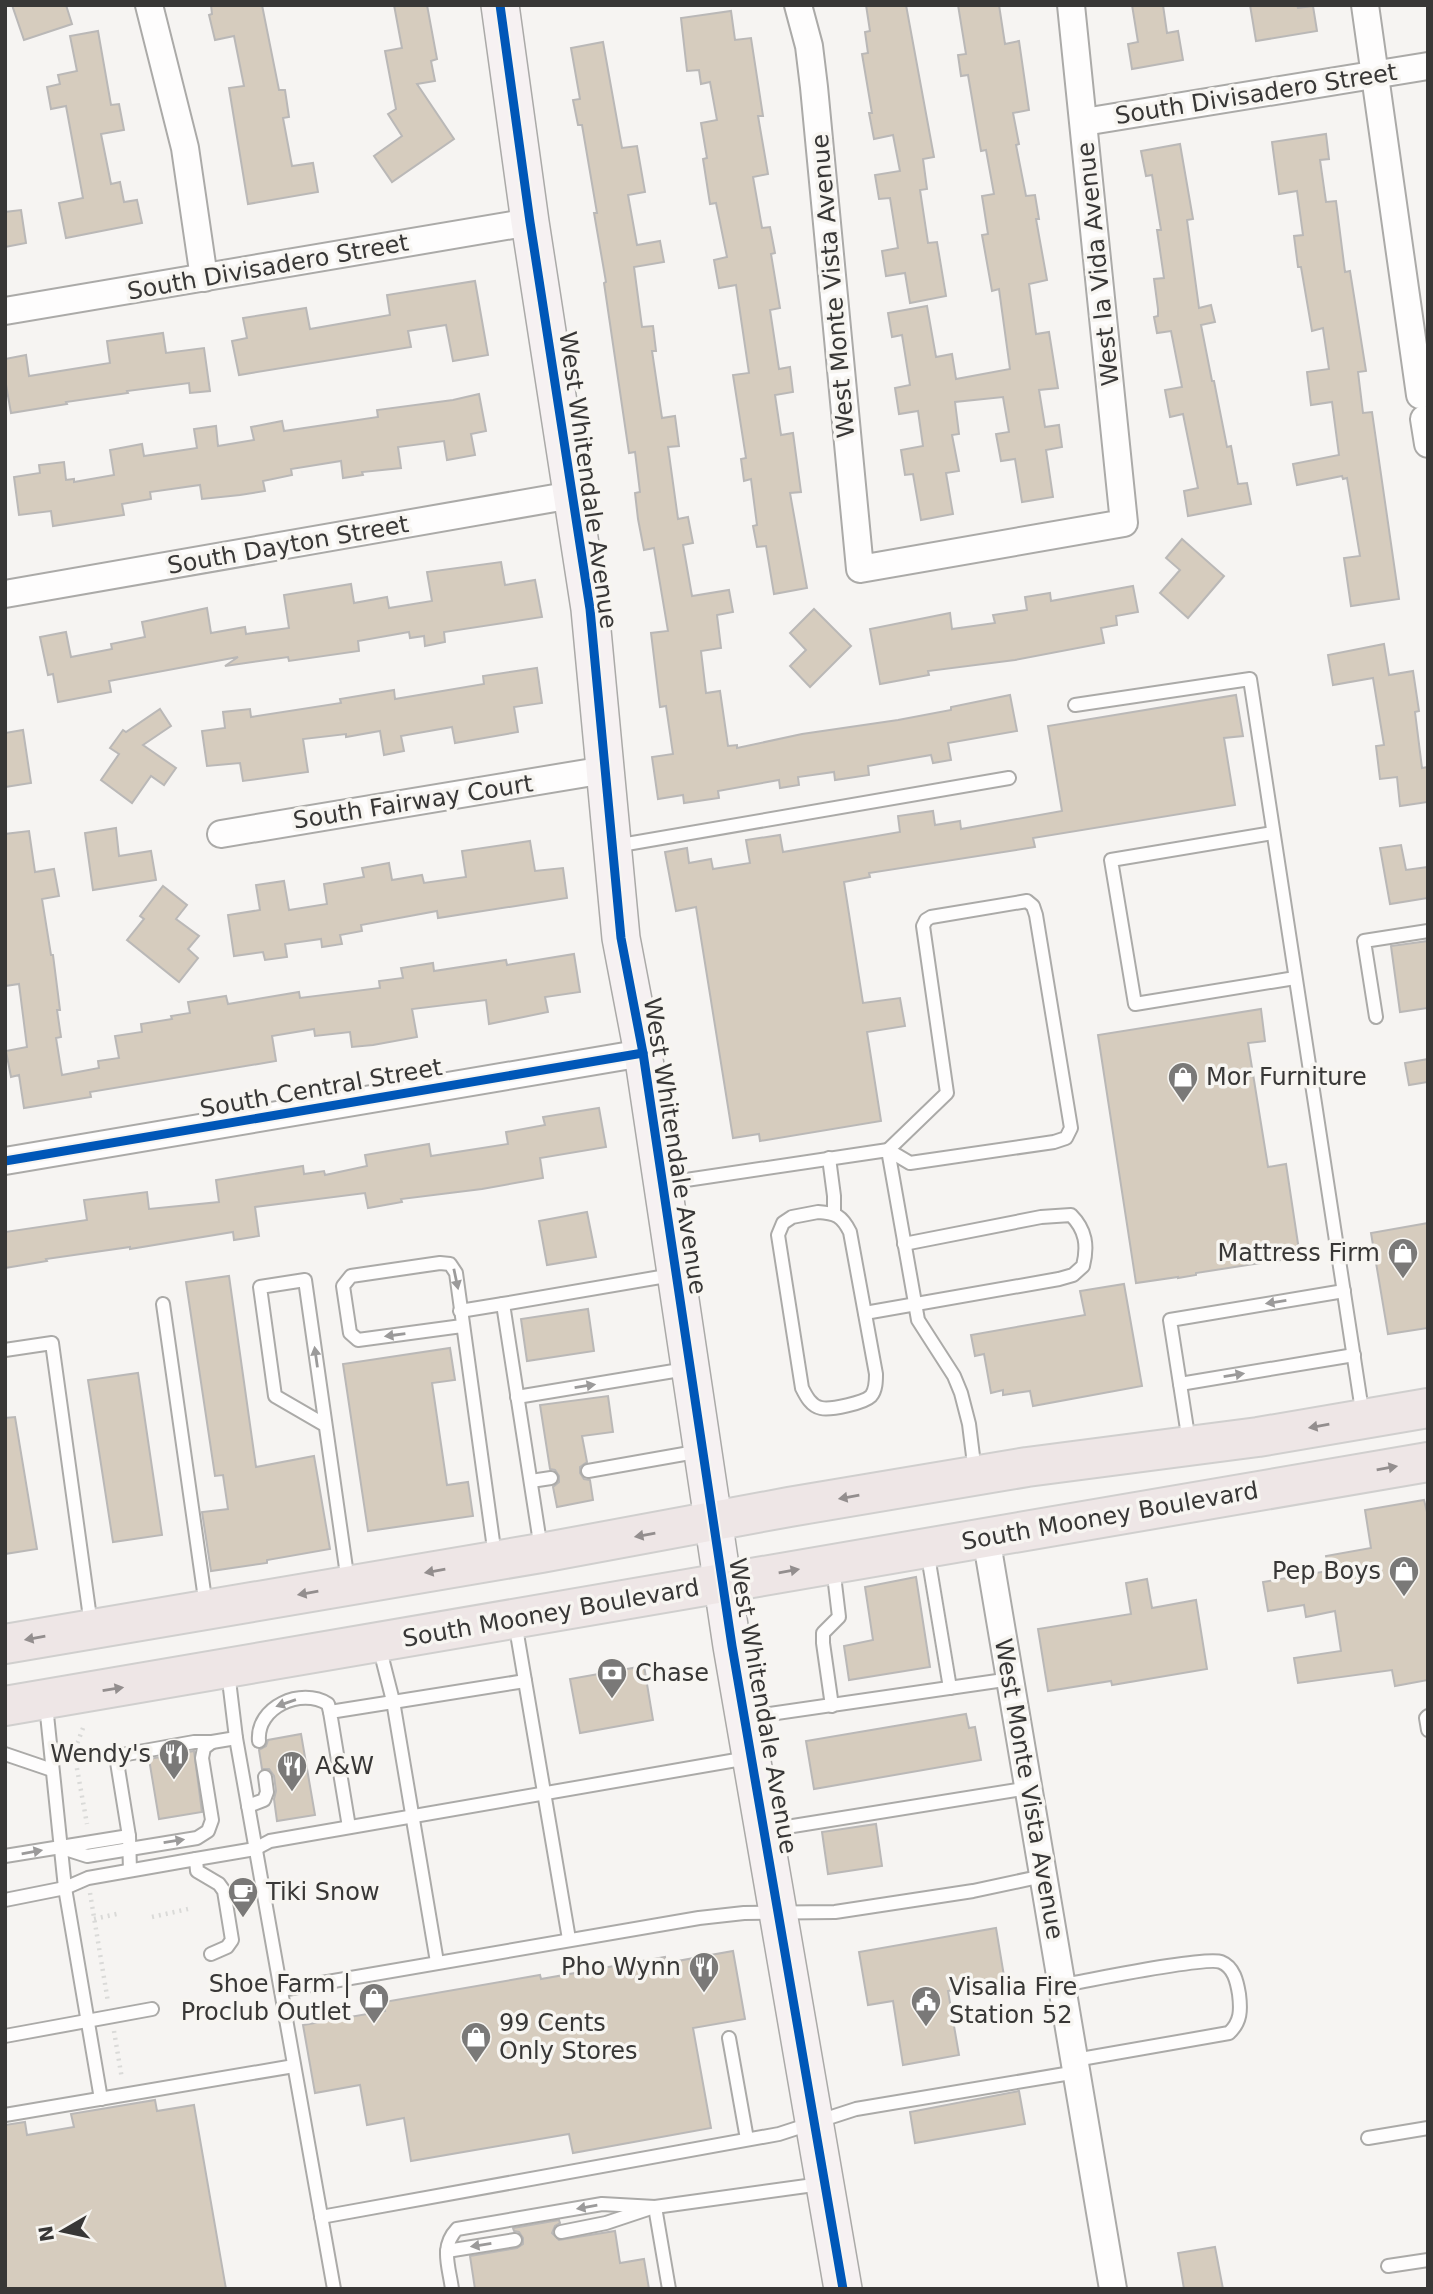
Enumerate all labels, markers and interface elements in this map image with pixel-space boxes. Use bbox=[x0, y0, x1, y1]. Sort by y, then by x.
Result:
street label: South Divisadero Street bbox=[1113, 58, 1399, 130]
street label: West Monte Vista Avenue bbox=[806, 133, 860, 439]
street label: West la Vida Avenue bbox=[1071, 141, 1125, 387]
street label: South Divisadero Street bbox=[125, 228, 411, 306]
street label: West Whitendale Avenue bbox=[553, 330, 623, 630]
street label: South Dayton Street bbox=[165, 510, 411, 580]
street label: South Fairway Court bbox=[291, 769, 535, 835]
street label: West Whitendale Avenue bbox=[638, 996, 712, 1296]
street label: South Central Street bbox=[198, 1053, 444, 1123]
shop icon: Mor Furniture bbox=[1166, 1060, 1200, 1104]
place label: Mor Furniture bbox=[1206, 1063, 1367, 1091]
shop icon: Mattress Firm bbox=[1386, 1236, 1420, 1280]
place label: Mattress Firm bbox=[1217, 1239, 1380, 1267]
one-way arrow bbox=[450, 1269, 461, 1291]
one-way arrow bbox=[1265, 1297, 1287, 1308]
one-way arrow bbox=[384, 1330, 406, 1341]
one-way arrow bbox=[310, 1346, 321, 1368]
one-way arrow bbox=[1223, 1369, 1245, 1380]
one-way arrow bbox=[574, 1380, 596, 1391]
one-way arrow bbox=[1308, 1421, 1330, 1432]
one-way arrow bbox=[1376, 1463, 1398, 1474]
street label: South Mooney Boulevard bbox=[960, 1476, 1260, 1556]
one-way arrow bbox=[838, 1492, 860, 1503]
one-way arrow bbox=[634, 1529, 656, 1540]
shop icon: Pep Boys bbox=[1387, 1554, 1421, 1598]
street label: West Whitendale Avenue bbox=[723, 1556, 803, 1856]
place label: Pep Boys bbox=[1272, 1557, 1381, 1585]
one-way arrow bbox=[778, 1565, 800, 1576]
one-way arrow bbox=[424, 1566, 446, 1577]
street label: South Mooney Boulevard bbox=[401, 1573, 701, 1653]
one-way arrow bbox=[296, 1588, 318, 1599]
one-way arrow bbox=[24, 1633, 46, 1644]
street label: West Monte Vista Avenue bbox=[989, 1636, 1069, 1942]
bank icon: Chase bbox=[595, 1656, 629, 1700]
place label: Chase bbox=[635, 1659, 709, 1687]
one-way arrow bbox=[102, 1683, 124, 1694]
one-way arrow bbox=[276, 1698, 297, 1709]
restaurant icon: Wendy's bbox=[157, 1737, 191, 1781]
place label: Wendy's bbox=[50, 1740, 151, 1768]
restaurant icon: A&W bbox=[275, 1749, 309, 1793]
place label: A&W bbox=[315, 1752, 374, 1780]
one-way arrow bbox=[163, 1836, 185, 1847]
one-way arrow bbox=[21, 1846, 43, 1857]
cafe icon: Tiki Snow bbox=[226, 1875, 260, 1919]
place label: Tiki Snow bbox=[265, 1878, 380, 1906]
restaurant icon: Pho Wynn bbox=[687, 1950, 721, 1994]
place label: Pho Wynn bbox=[561, 1953, 681, 1981]
place label: Shoe Farm | Proclub Outlet bbox=[181, 1970, 351, 2026]
place label: Visalia Fire Station 52 bbox=[949, 1973, 1077, 2029]
shop icon: Shoe Farm | Proclub Outlet bbox=[357, 1981, 391, 2025]
public building icon: Visalia Fire Station 52 bbox=[909, 1984, 943, 2028]
place label: 99 Cents Only Stores bbox=[499, 2009, 638, 2065]
shop icon: 99 Cents Only Stores bbox=[459, 2020, 493, 2064]
north arrow bbox=[28, 2196, 98, 2266]
one-way arrow bbox=[576, 2202, 598, 2213]
text: N bbox=[34, 2224, 58, 2243]
one-way arrow bbox=[470, 2240, 492, 2251]

